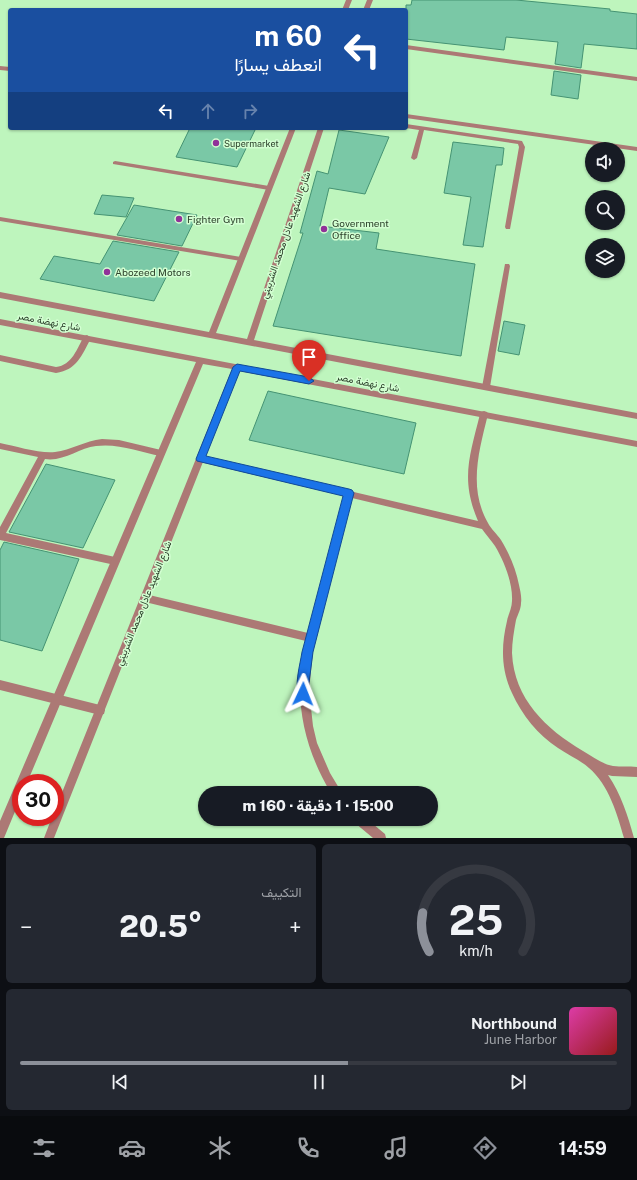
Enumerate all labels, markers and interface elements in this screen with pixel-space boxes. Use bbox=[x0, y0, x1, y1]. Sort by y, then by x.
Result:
text: 60 m bbox=[254, 19, 322, 52]
icon: left bbox=[336, 24, 388, 76]
text: انعطف يسارًا bbox=[235, 54, 322, 75]
icon: left bbox=[155, 100, 177, 122]
icon: ahead bbox=[197, 100, 219, 122]
icon: right bbox=[239, 100, 261, 122]
marker: Supermarket bbox=[211, 138, 221, 148]
place label: Supermarket bbox=[224, 138, 279, 149]
map controls bbox=[585, 142, 625, 278]
button: sound bbox=[585, 142, 625, 182]
street label: شارع الشهيد عادل محمد الشربيني bbox=[258, 170, 315, 301]
button: search bbox=[585, 190, 625, 230]
place label: Fighter Gym bbox=[187, 213, 244, 225]
marker: Fighter Gym bbox=[174, 214, 184, 224]
place label: Government Office bbox=[332, 217, 389, 241]
marker: Government Office bbox=[319, 224, 329, 234]
button: layers bbox=[585, 238, 625, 278]
place label: Abozeed Motors bbox=[115, 266, 191, 278]
marker: Abozeed Motors bbox=[102, 267, 112, 277]
street label: شارع نهضة مصر bbox=[15, 309, 82, 334]
pin bbox=[292, 340, 326, 381]
icon: arrive bbox=[298, 346, 320, 368]
street label: شارع نهضة مصر bbox=[334, 370, 401, 395]
street label: شارع الشهيد عادل محمد الشربيني bbox=[112, 539, 176, 668]
position arrow bbox=[282, 673, 324, 715]
speed limit sign: 30 bbox=[12, 774, 64, 826]
text: 15:00 · 1 دقيقة · 160 m bbox=[242, 797, 394, 814]
text: التكييف bbox=[261, 885, 302, 900]
text: 25 bbox=[449, 894, 503, 943]
text: 20.5° bbox=[119, 908, 202, 944]
text: − bbox=[20, 914, 32, 940]
text: + bbox=[289, 914, 302, 940]
text: km/h bbox=[459, 941, 493, 958]
text: Northbound bbox=[471, 1015, 557, 1032]
text: June Harbor bbox=[484, 1032, 557, 1047]
icon: previous bbox=[109, 1071, 131, 1093]
icon: pause bbox=[308, 1071, 330, 1093]
icon: next bbox=[507, 1071, 529, 1093]
icon: filters bbox=[30, 1134, 58, 1162]
icon: car bbox=[118, 1134, 146, 1162]
icon: climate bbox=[206, 1134, 234, 1162]
icon: phone bbox=[294, 1134, 322, 1162]
icon: music bbox=[382, 1134, 410, 1162]
icon: directions bbox=[471, 1134, 499, 1162]
text: 14:59 bbox=[559, 1138, 607, 1159]

